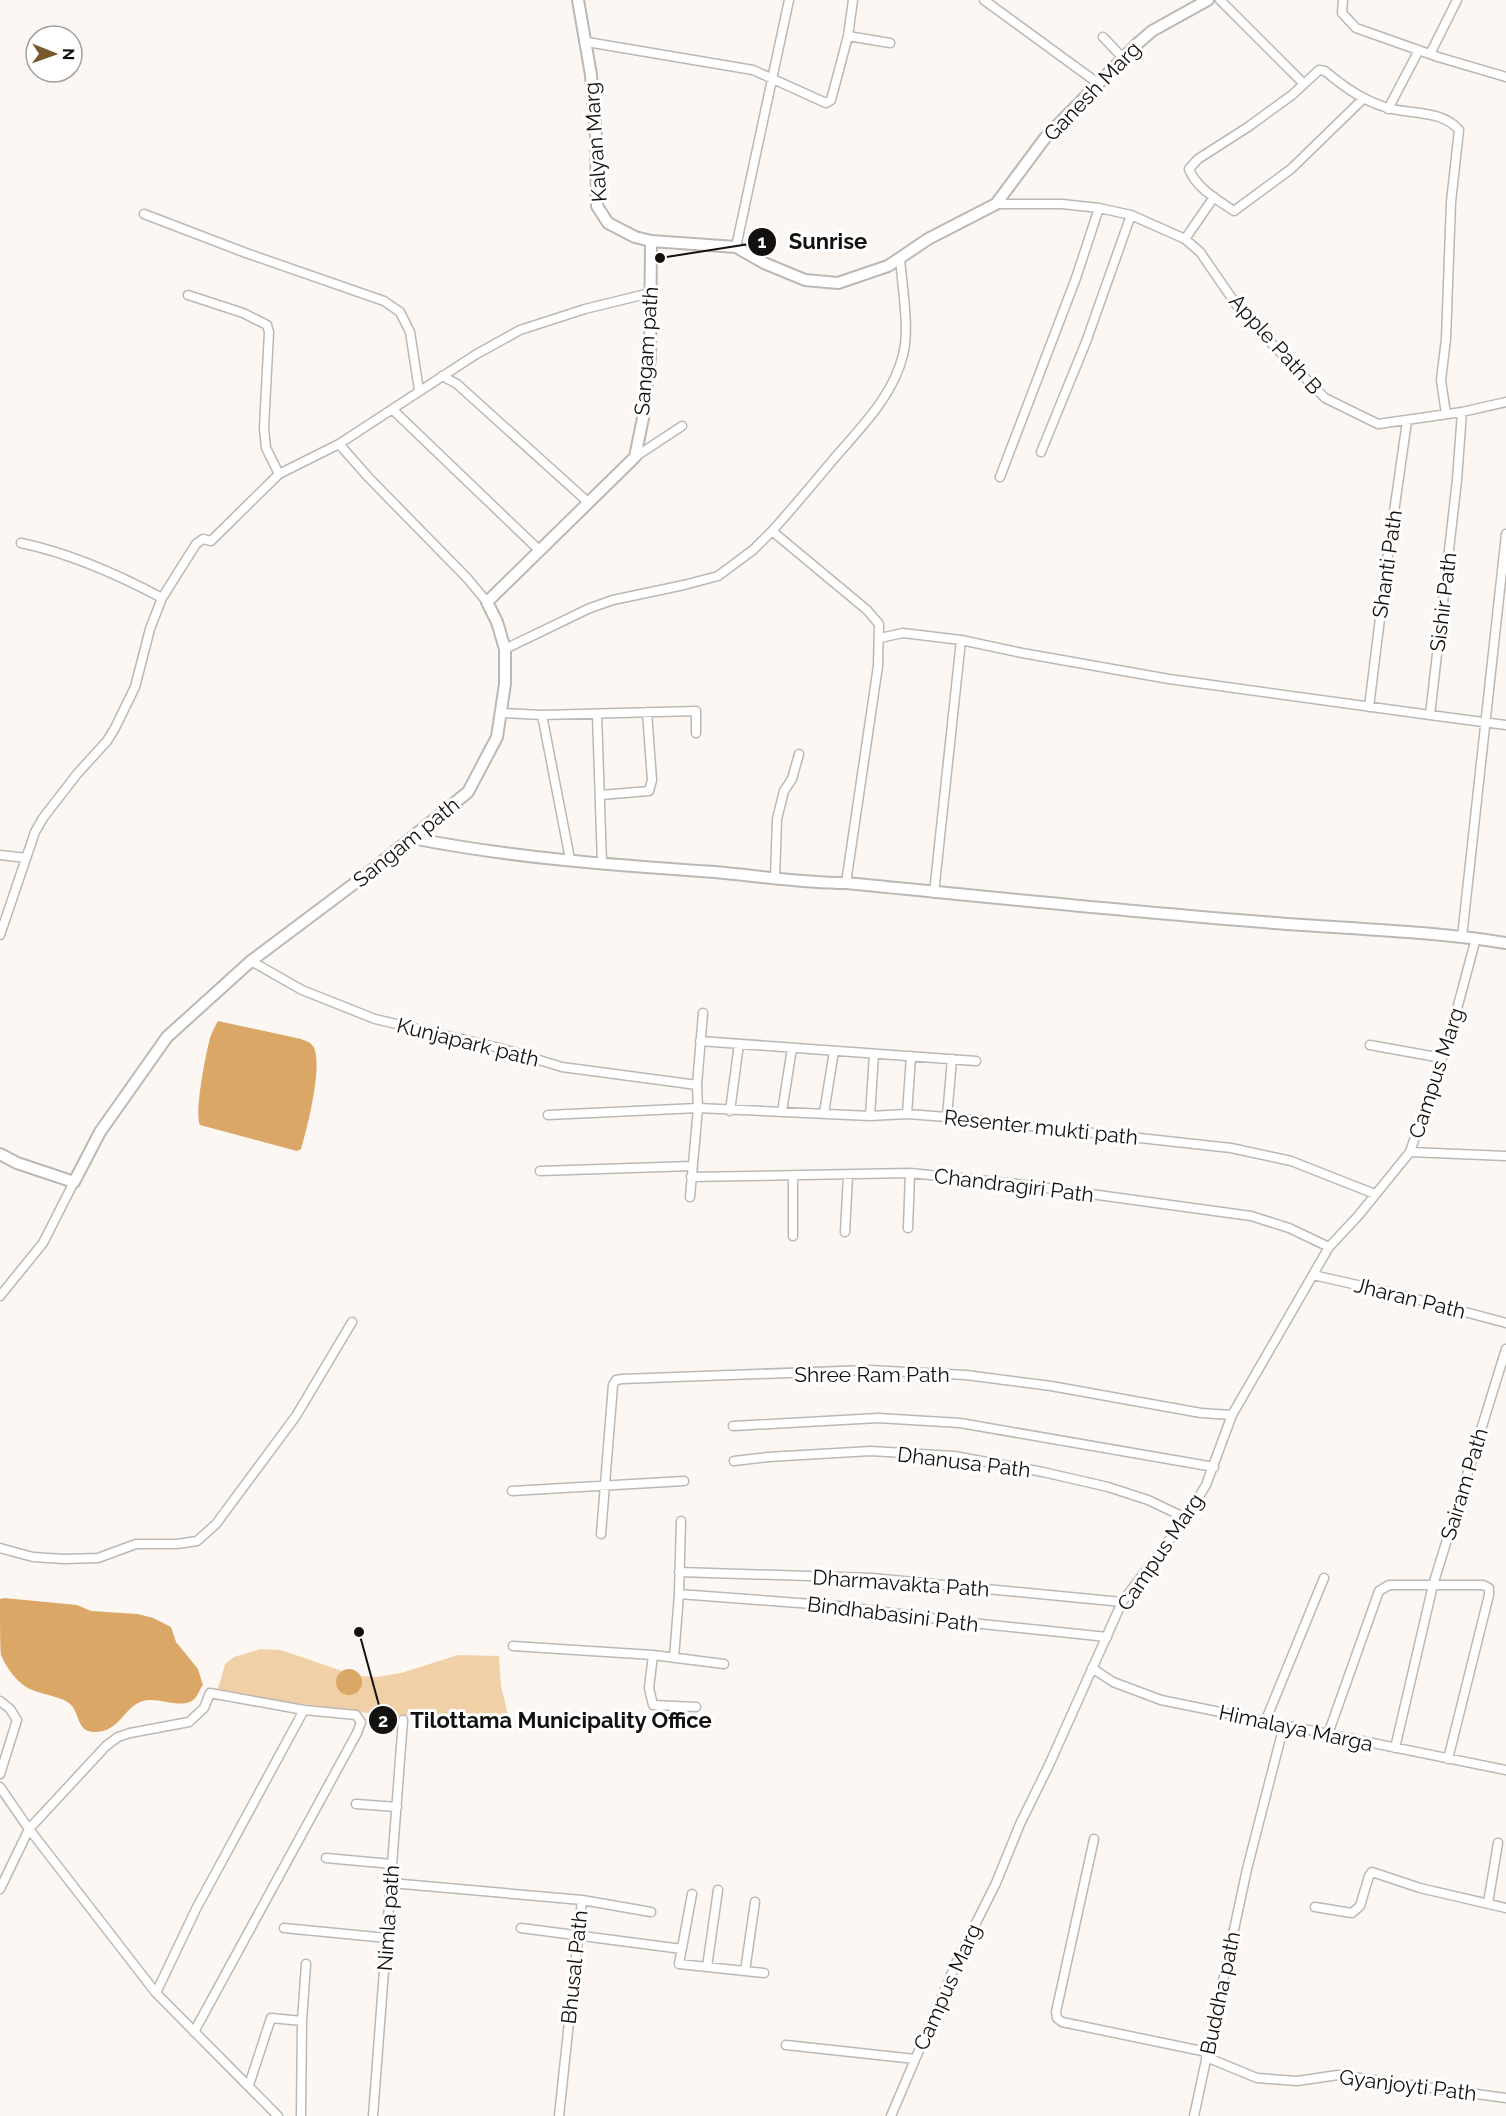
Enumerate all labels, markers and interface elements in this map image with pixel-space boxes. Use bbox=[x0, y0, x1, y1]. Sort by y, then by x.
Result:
north arrow bbox=[24, 24, 84, 84]
street label: Ganesh Marg bbox=[1038, 36, 1146, 146]
text: N bbox=[59, 48, 78, 61]
street label: Kalyan Marg bbox=[578, 81, 612, 203]
callout: Sunrise bbox=[747, 222, 880, 262]
text: Sunrise bbox=[789, 228, 867, 254]
text: 1 bbox=[758, 231, 767, 252]
street label: Sangam path bbox=[629, 286, 663, 416]
street label: Apple Path B bbox=[1224, 289, 1328, 399]
street label: Shanti Path bbox=[1367, 508, 1407, 620]
street label: Sishir Path bbox=[1424, 551, 1462, 653]
street label: Sangam path bbox=[348, 792, 464, 892]
street label: Campus Marg bbox=[1403, 1005, 1469, 1141]
street label: Kunjapark path bbox=[394, 1012, 542, 1072]
street label: Resenter mukti path bbox=[943, 1104, 1139, 1150]
street label: Chandragiri Path bbox=[933, 1163, 1095, 1207]
street label: Jharan Path bbox=[1352, 1272, 1468, 1324]
street label: Shree Ram Path bbox=[794, 1362, 950, 1387]
street label: Sairam Path bbox=[1435, 1425, 1493, 1543]
street label: Dhanusa Path bbox=[896, 1441, 1032, 1483]
street label: Campus Marg bbox=[1112, 1489, 1208, 1615]
street label: Dharmavakta Path bbox=[812, 1564, 990, 1602]
street label: Bindhabasini Path bbox=[806, 1591, 980, 1637]
street label: Himalaya Marga bbox=[1217, 1699, 1375, 1757]
callout: Tilottama Municipality Office bbox=[368, 1700, 724, 1740]
text: Tilottama Municipality Office bbox=[410, 1707, 712, 1733]
text: 2 bbox=[378, 1710, 388, 1731]
street label: Nimla path bbox=[372, 1864, 404, 1972]
street label: Bhusal Path bbox=[556, 1909, 592, 2025]
street label: Campus Marg bbox=[908, 1920, 986, 2054]
street label: Buddha path bbox=[1195, 1929, 1245, 2057]
street label: Gyanjoyti Path bbox=[1338, 2064, 1478, 2106]

